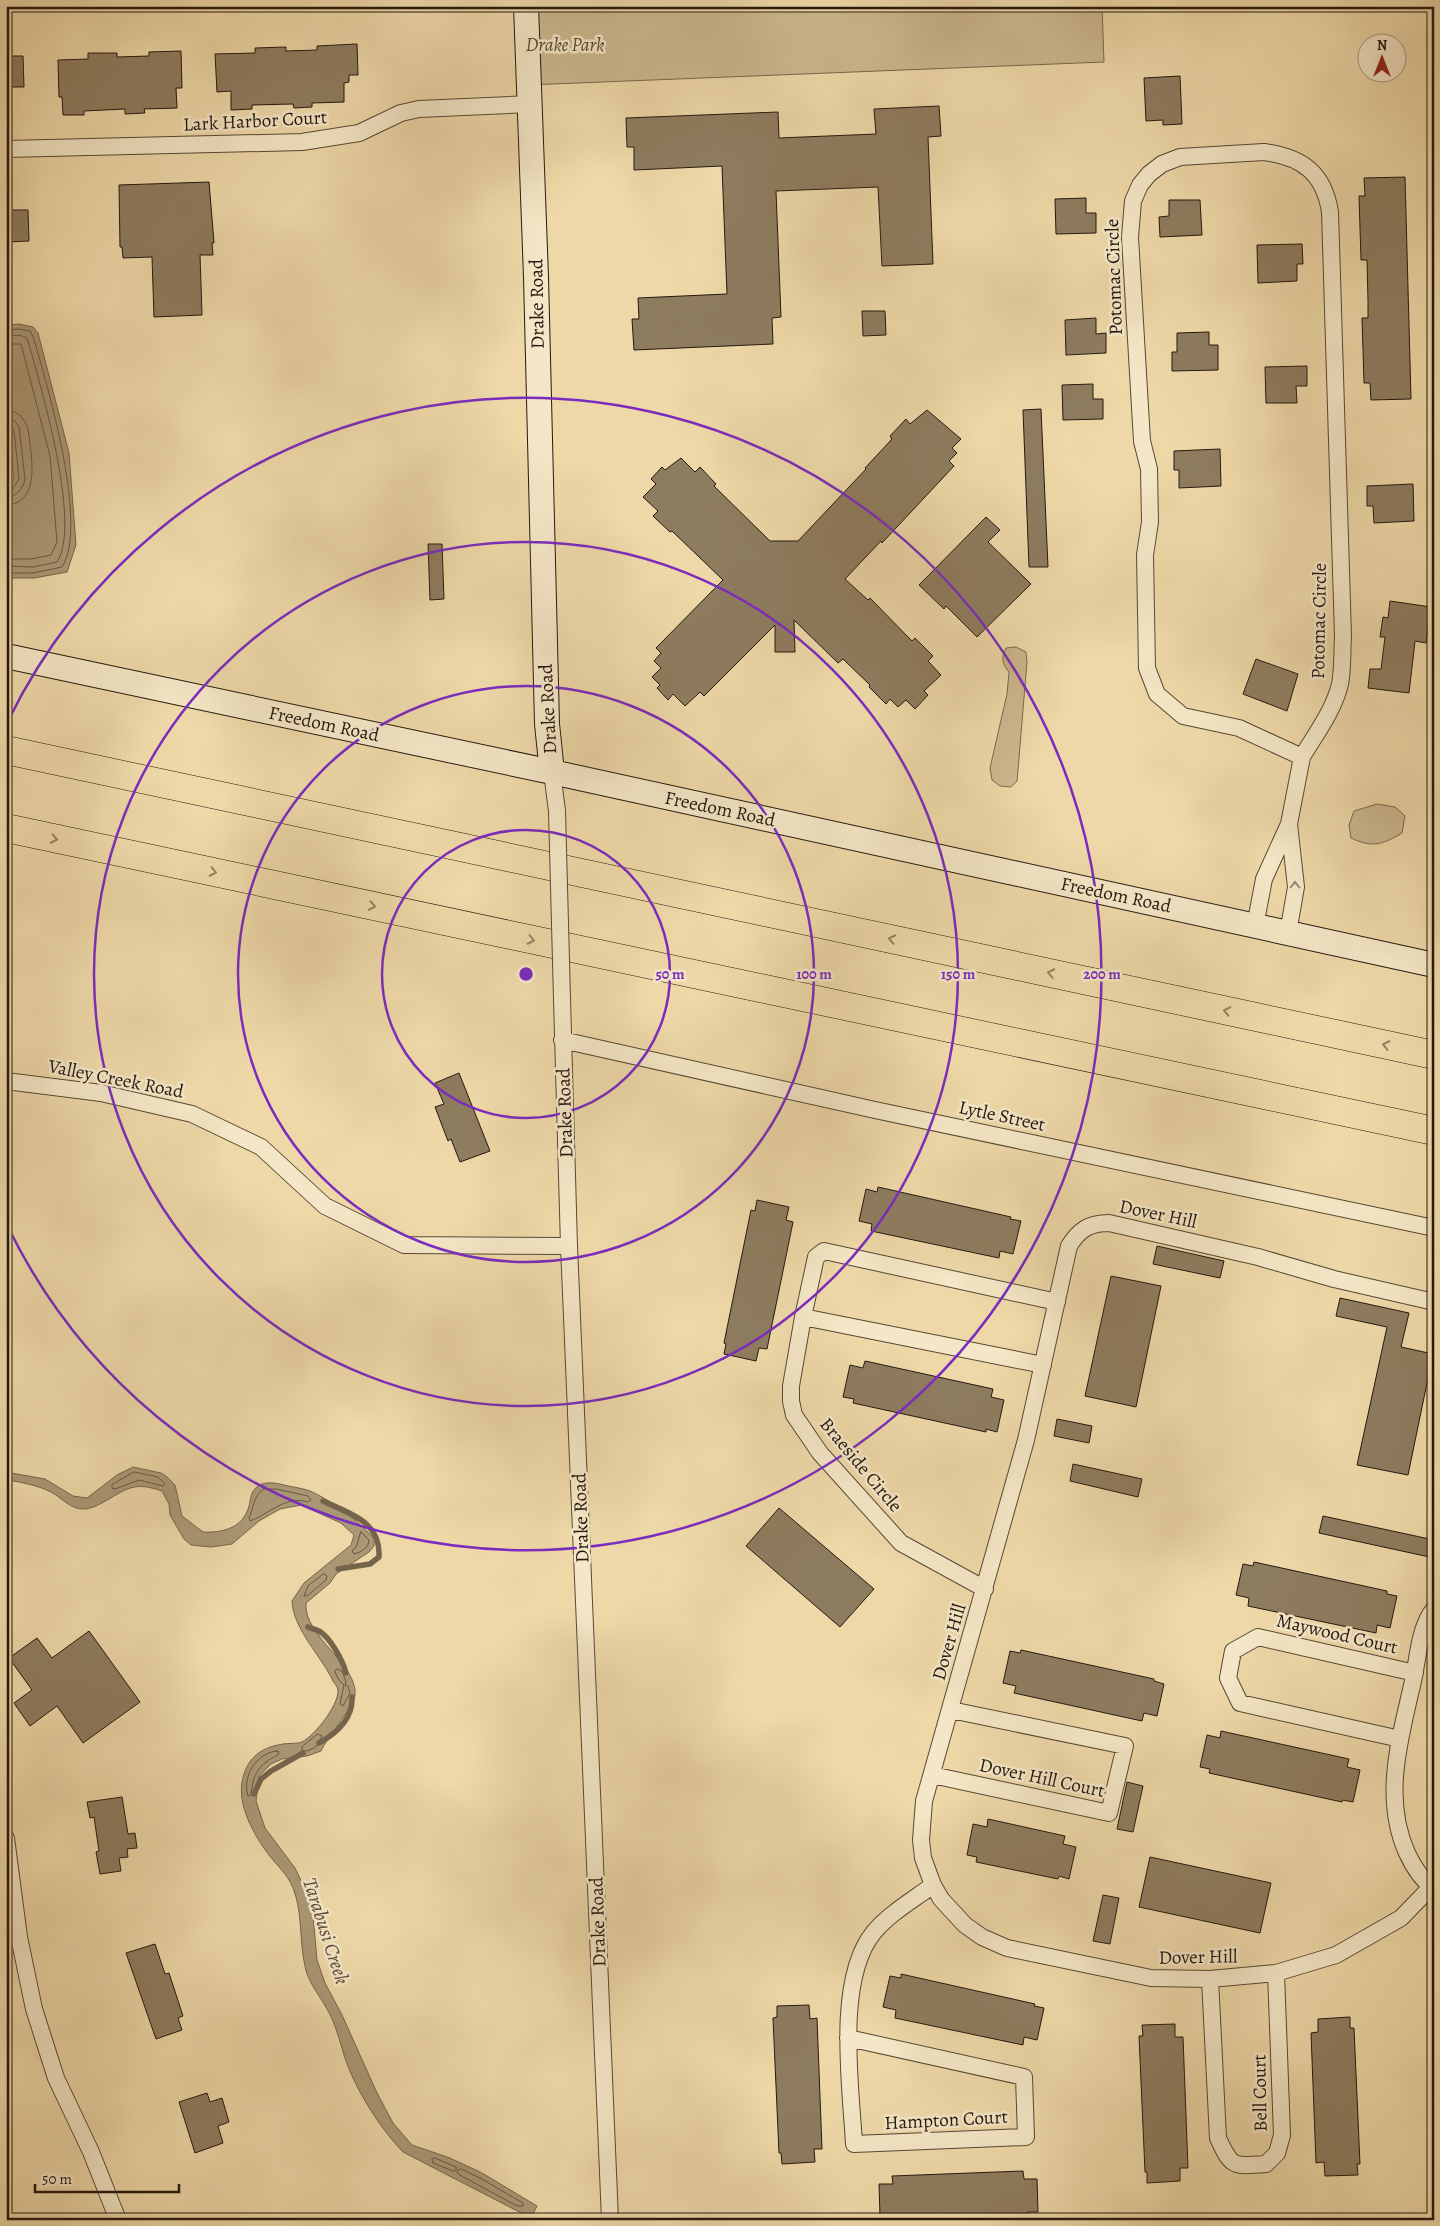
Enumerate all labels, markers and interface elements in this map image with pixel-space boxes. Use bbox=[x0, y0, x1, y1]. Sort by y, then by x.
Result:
park label: Drake Park bbox=[525, 32, 605, 58]
north arrow bbox=[1358, 32, 1408, 82]
text: N bbox=[1377, 36, 1387, 55]
street label: Lark Harbor Court bbox=[182, 104, 328, 138]
street label: Potomac Circle bbox=[1099, 218, 1129, 336]
street label: Drake Road bbox=[523, 258, 551, 349]
street label: Potomac Circle bbox=[1305, 563, 1333, 679]
street label: Drake Road bbox=[533, 662, 563, 755]
street label: Freedom Road bbox=[266, 700, 382, 749]
street label: Freedom Road bbox=[662, 785, 778, 834]
one-way arrow bbox=[49, 833, 58, 843]
one-way arrow bbox=[208, 866, 217, 877]
street label: Freedom Road bbox=[1058, 871, 1174, 920]
one-way arrow bbox=[1290, 881, 1300, 888]
one-way arrow bbox=[367, 900, 376, 911]
one-way arrow bbox=[526, 934, 535, 945]
one-way arrow bbox=[888, 934, 897, 945]
text: 50 m bbox=[655, 964, 685, 984]
text: 100 m bbox=[796, 964, 832, 984]
text: 150 m bbox=[941, 964, 976, 984]
text: 200 m bbox=[1083, 964, 1121, 984]
centre of rings bbox=[517, 965, 535, 983]
one-way arrow bbox=[1047, 968, 1056, 979]
one-way arrow bbox=[1223, 1006, 1232, 1017]
one-way arrow bbox=[1382, 1040, 1391, 1051]
street label: Valley Creek Road bbox=[45, 1053, 187, 1105]
street label: Drake Road bbox=[550, 1067, 580, 1159]
street label: Lytle Street bbox=[956, 1094, 1048, 1138]
street label: Dover Hill bbox=[1117, 1193, 1200, 1235]
street label: Braeside Circle bbox=[814, 1412, 908, 1518]
street label: Drake Road bbox=[566, 1472, 596, 1564]
street label: Dover Hill bbox=[926, 1600, 972, 1684]
street label: Maywood Court bbox=[1274, 1607, 1400, 1661]
street label: Dover Hill Court bbox=[977, 1752, 1107, 1804]
water label: Tarabusi Creek bbox=[296, 1874, 356, 1988]
street label: Drake Road bbox=[583, 1876, 613, 1968]
street label: Dover Hill bbox=[1158, 1943, 1238, 1971]
street label: Bell Court bbox=[1246, 2054, 1274, 2132]
street label: Hampton Court bbox=[884, 2104, 1008, 2136]
scale bar bbox=[35, 2161, 179, 2193]
text: 50 m bbox=[42, 2169, 72, 2189]

